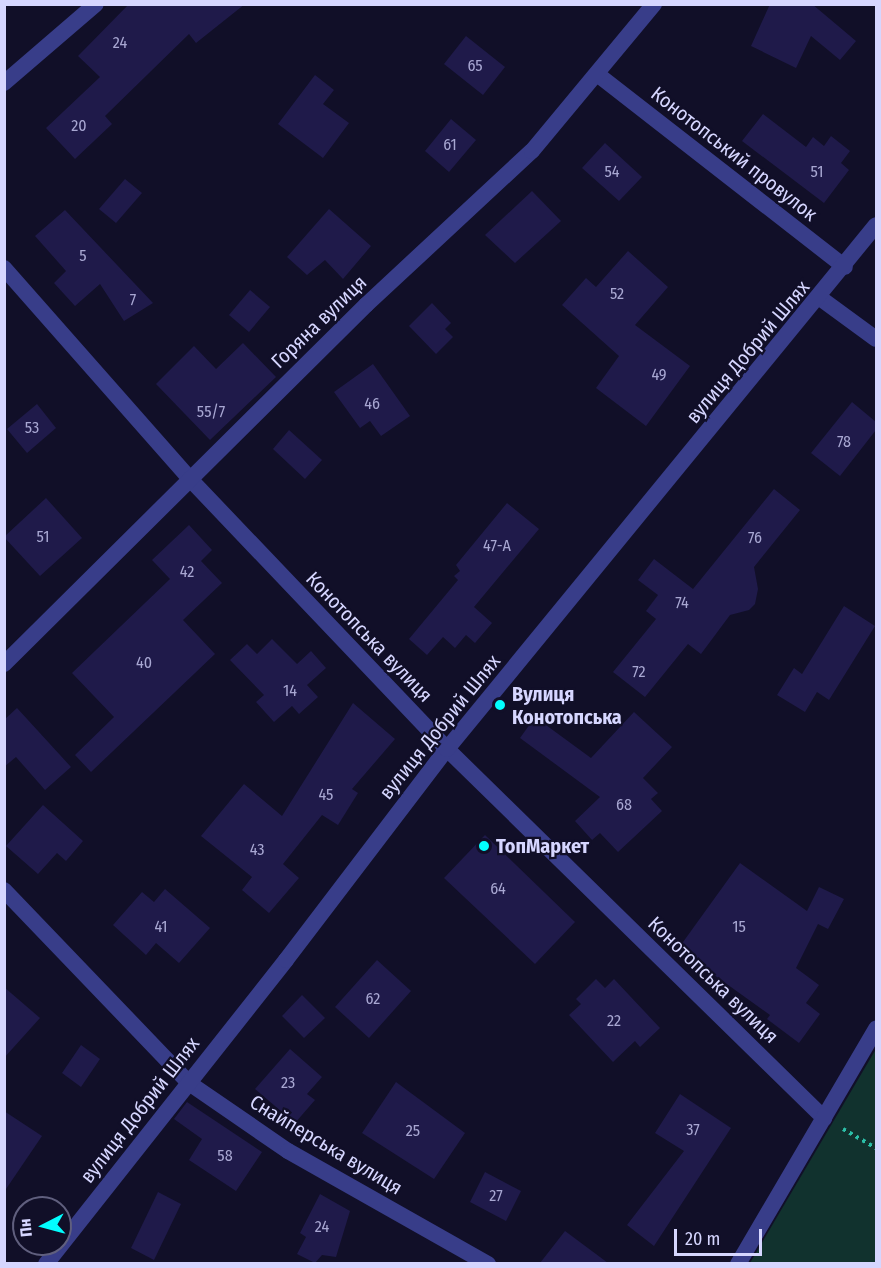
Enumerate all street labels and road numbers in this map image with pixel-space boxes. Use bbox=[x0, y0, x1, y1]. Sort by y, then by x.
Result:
street label: Конотопський провулок bbox=[646, 82, 822, 226]
street label: Горяна вулиця bbox=[266, 271, 372, 373]
street label: вулиця Добрий Шлях bbox=[681, 276, 815, 428]
street label: Конотопська вулиця bbox=[301, 567, 437, 707]
street label: вулиця Добрий Шлях bbox=[374, 650, 506, 804]
street label: Конотопська вулиця bbox=[643, 912, 783, 1048]
street label: вулиця Добрий Шлях bbox=[75, 1032, 205, 1188]
street label: Снайперська вулиця bbox=[245, 1090, 407, 1200]

